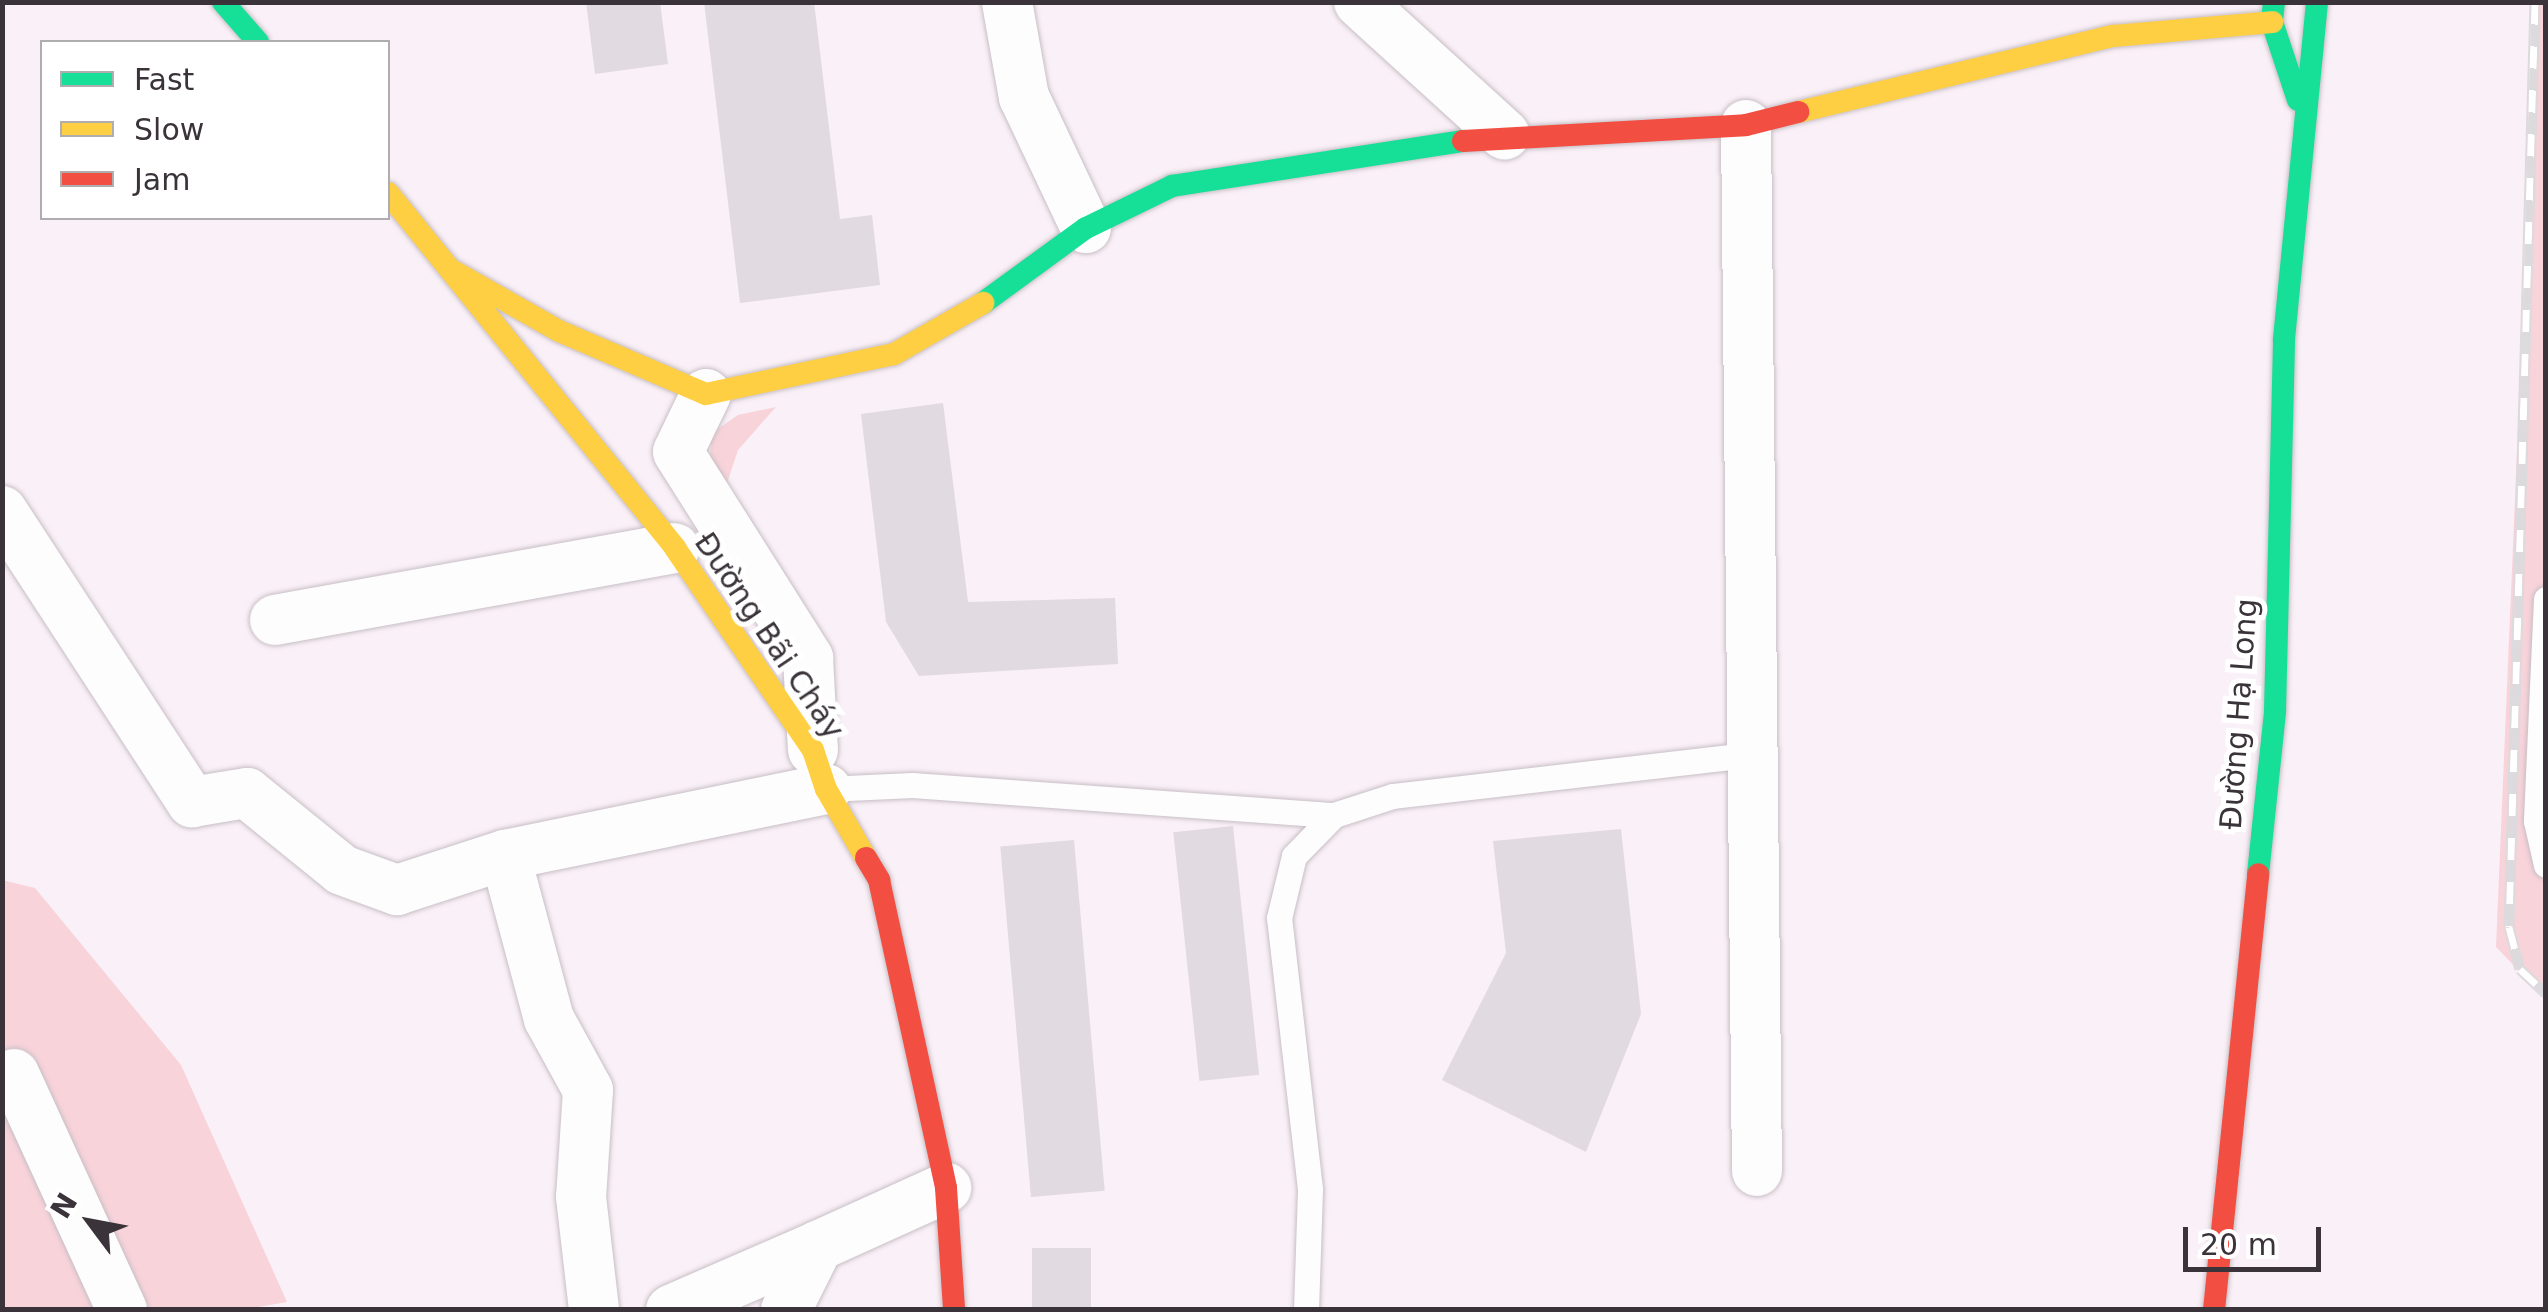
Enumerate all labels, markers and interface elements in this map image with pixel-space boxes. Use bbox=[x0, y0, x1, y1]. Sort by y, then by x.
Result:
legend bbox=[40, 40, 390, 220]
text: Fast bbox=[134, 62, 194, 97]
text: Slow bbox=[134, 112, 204, 147]
text: Jam bbox=[134, 162, 190, 197]
street label: Đường Bãi Cháy bbox=[687, 526, 851, 746]
street label: Đường Hạ Long bbox=[2213, 597, 2265, 831]
north arrow bbox=[40, 1172, 140, 1272]
text: N bbox=[44, 1187, 84, 1225]
scale bar bbox=[2188, 1207, 2326, 1269]
text: 20 m bbox=[2200, 1227, 2277, 1262]

